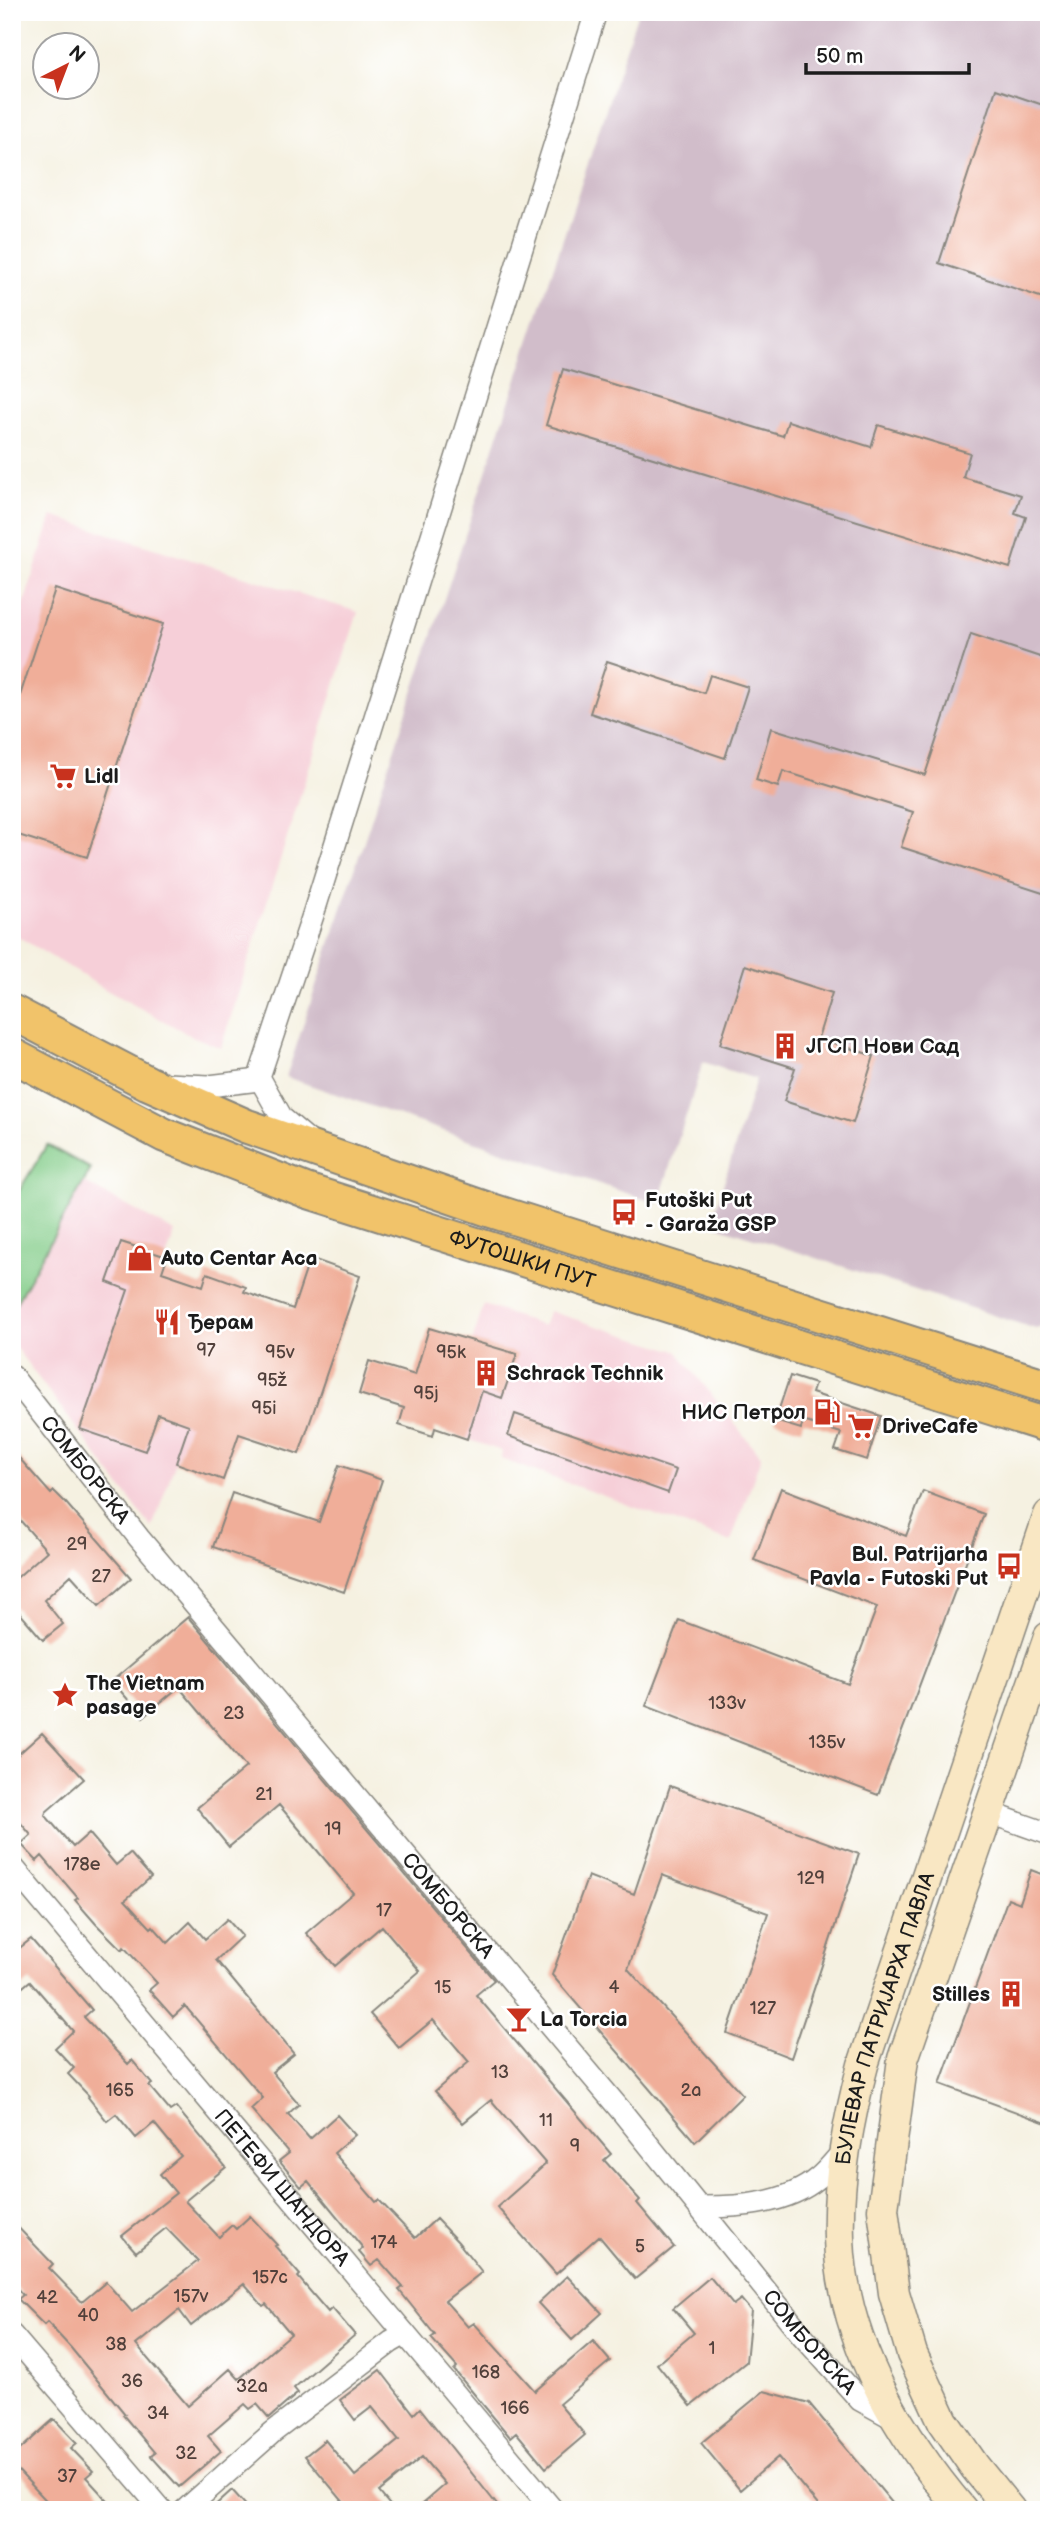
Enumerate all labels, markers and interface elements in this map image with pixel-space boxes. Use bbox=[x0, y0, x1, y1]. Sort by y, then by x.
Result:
north arrow bbox=[32, 32, 102, 102]
scale bar bbox=[806, 32, 968, 76]
text: N bbox=[63, 41, 89, 68]
text: 50 m bbox=[816, 44, 863, 69]
supermarket icon: Lidl bbox=[48, 761, 78, 791]
place label: Lidl bbox=[84, 764, 119, 789]
building icon: ЈГСП Нови Сад bbox=[770, 1031, 800, 1061]
place label: ЈГСП Нови Сад bbox=[806, 1034, 960, 1059]
place label: Futoški Put - Garaža GSP bbox=[645, 1188, 777, 1237]
bus stop icon: Futoški Put - Garaža GSP bbox=[609, 1197, 639, 1227]
street label: ФУТОШКИ ПУТ bbox=[446, 1224, 599, 1294]
shop icon: Auto Centar Aca bbox=[125, 1243, 155, 1273]
place label: Auto Centar Aca bbox=[160, 1246, 318, 1271]
restaurant icon: Ђерам bbox=[152, 1307, 182, 1337]
place label: Ђерам bbox=[187, 1310, 254, 1335]
house number: 97 bbox=[196, 1340, 216, 1361]
house number: 95v bbox=[265, 1342, 295, 1363]
house number: 95k bbox=[436, 1342, 466, 1363]
building icon: Schrack Technik bbox=[471, 1358, 501, 1388]
place label: Schrack Technik bbox=[507, 1361, 663, 1386]
house number: 95ž bbox=[257, 1370, 288, 1391]
house number: 95j bbox=[413, 1383, 439, 1404]
fuel station icon: НИС Петрол bbox=[812, 1397, 842, 1427]
house number: 95i bbox=[252, 1398, 276, 1419]
place label: НИС Петрол bbox=[681, 1400, 806, 1425]
street label: СОМБОРСКА bbox=[35, 1411, 136, 1529]
supermarket icon: DriveCafe bbox=[846, 1411, 876, 1441]
place label: DriveCafe bbox=[882, 1414, 978, 1439]
house number: 29 bbox=[66, 1534, 88, 1555]
place label: Bul. Patrijarha Pavla - Futoski Put bbox=[809, 1542, 988, 1591]
bus stop icon: Bul. Patrijarha Pavla - Futoski Put bbox=[994, 1551, 1024, 1581]
house number: 27 bbox=[91, 1566, 111, 1587]
place label: The Vietnam pasage bbox=[86, 1671, 205, 1720]
place icon: The Vietnam pasage bbox=[50, 1680, 80, 1710]
house number: 133v bbox=[708, 1693, 746, 1714]
house number: 23 bbox=[223, 1703, 245, 1724]
house number: 135v bbox=[809, 1732, 846, 1753]
house number: 21 bbox=[255, 1784, 273, 1805]
house number: 19 bbox=[324, 1819, 342, 1840]
street label: СОМБОРСКА bbox=[397, 1847, 500, 1963]
house number: 178e bbox=[64, 1854, 101, 1875]
house number: 129 bbox=[797, 1868, 825, 1889]
street label: БУЛЕВАР ПАТРИЈАРХА ПАВЛА bbox=[830, 1868, 940, 2166]
house number: 17 bbox=[376, 1900, 392, 1921]
house number: 15 bbox=[434, 1977, 452, 1998]
house number: 4 bbox=[609, 1977, 620, 1998]
building icon: Stilles bbox=[996, 1979, 1026, 2009]
place label: Stilles bbox=[932, 1982, 990, 2007]
house number: 127 bbox=[750, 1998, 776, 2019]
bar icon: La Torcia bbox=[504, 2004, 534, 2034]
place label: La Torcia bbox=[540, 2007, 628, 2032]
house number: 13 bbox=[491, 2062, 509, 2083]
house number: 165 bbox=[106, 2080, 134, 2101]
house number: 2a bbox=[681, 2080, 701, 2101]
street label: ПЕТЕФИ ШАНДОРА bbox=[209, 2104, 355, 2271]
house number: 11 bbox=[539, 2110, 553, 2131]
house number: 9 bbox=[570, 2136, 580, 2157]
house number: 174 bbox=[371, 2232, 397, 2253]
house number: 5 bbox=[635, 2236, 645, 2257]
house number: 157c bbox=[252, 2267, 288, 2288]
street label: СОМБОРСКА bbox=[758, 2285, 862, 2400]
house number: 157v bbox=[174, 2286, 209, 2307]
house number: 42 bbox=[36, 2287, 58, 2308]
house number: 40 bbox=[77, 2305, 99, 2326]
house number: 38 bbox=[105, 2334, 127, 2355]
house number: 1 bbox=[709, 2338, 715, 2359]
house number: 168 bbox=[472, 2362, 500, 2383]
house number: 36 bbox=[121, 2371, 143, 2392]
house number: 32a bbox=[236, 2376, 268, 2397]
house number: 166 bbox=[501, 2398, 529, 2419]
house number: 34 bbox=[147, 2403, 169, 2424]
house number: 32 bbox=[175, 2443, 197, 2464]
house number: 37 bbox=[57, 2466, 77, 2487]

